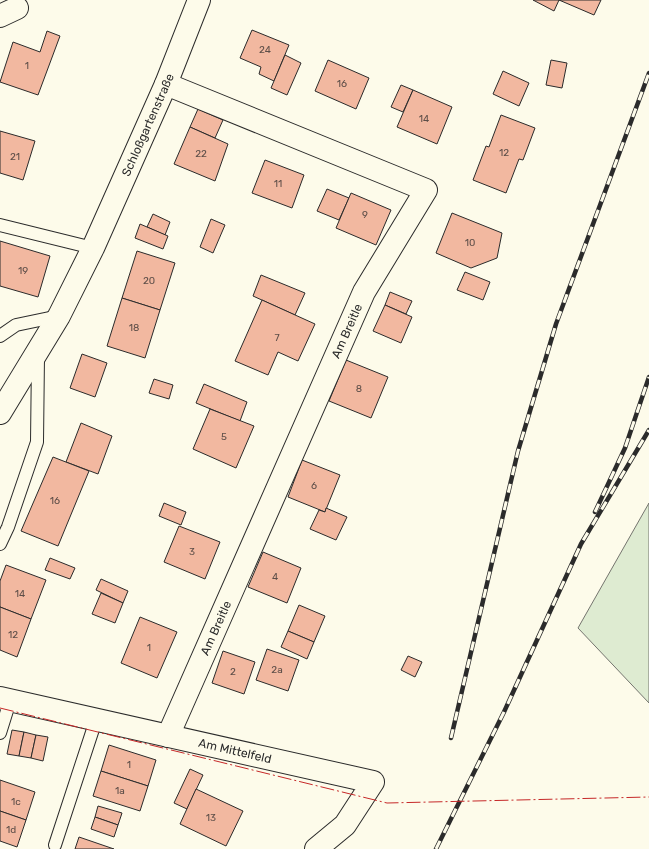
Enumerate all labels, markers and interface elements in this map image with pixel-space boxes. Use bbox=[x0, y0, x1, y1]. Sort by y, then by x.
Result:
house number: 24 bbox=[259, 44, 271, 56]
house number: 1 bbox=[25, 60, 29, 72]
street label: Schloßgartenstraße bbox=[119, 71, 177, 179]
house number: 16 bbox=[337, 78, 347, 90]
house number: 14 bbox=[419, 113, 429, 125]
house number: 12 bbox=[499, 147, 509, 159]
house number: 22 bbox=[195, 148, 207, 160]
house number: 21 bbox=[10, 151, 20, 163]
house number: 11 bbox=[274, 178, 282, 190]
house number: 9 bbox=[362, 209, 368, 221]
house number: 10 bbox=[465, 237, 475, 249]
house number: 19 bbox=[18, 265, 28, 277]
house number: 20 bbox=[143, 275, 155, 287]
street label: Am Breitle bbox=[329, 301, 365, 360]
house number: 18 bbox=[129, 322, 139, 334]
house number: 7 bbox=[274, 332, 280, 344]
house number: 8 bbox=[356, 383, 362, 395]
house number: 5 bbox=[221, 431, 227, 443]
house number: 6 bbox=[311, 480, 317, 492]
house number: 16 bbox=[50, 495, 60, 507]
house number: 3 bbox=[189, 546, 195, 558]
house number: 4 bbox=[272, 571, 278, 583]
house number: 14 bbox=[15, 588, 25, 600]
street label: Am Breitle bbox=[198, 598, 234, 657]
house number: 12 bbox=[8, 629, 18, 641]
house number: 1 bbox=[147, 642, 151, 654]
house number: 2a bbox=[271, 664, 283, 676]
house number: 2 bbox=[230, 666, 236, 678]
street label: Am Mittelfeld bbox=[197, 736, 273, 766]
house number: 1 bbox=[127, 759, 131, 771]
house number: 1a bbox=[115, 785, 125, 797]
house number: 1c bbox=[11, 796, 21, 808]
house number: 13 bbox=[206, 812, 216, 824]
house number: 1d bbox=[6, 824, 16, 836]

